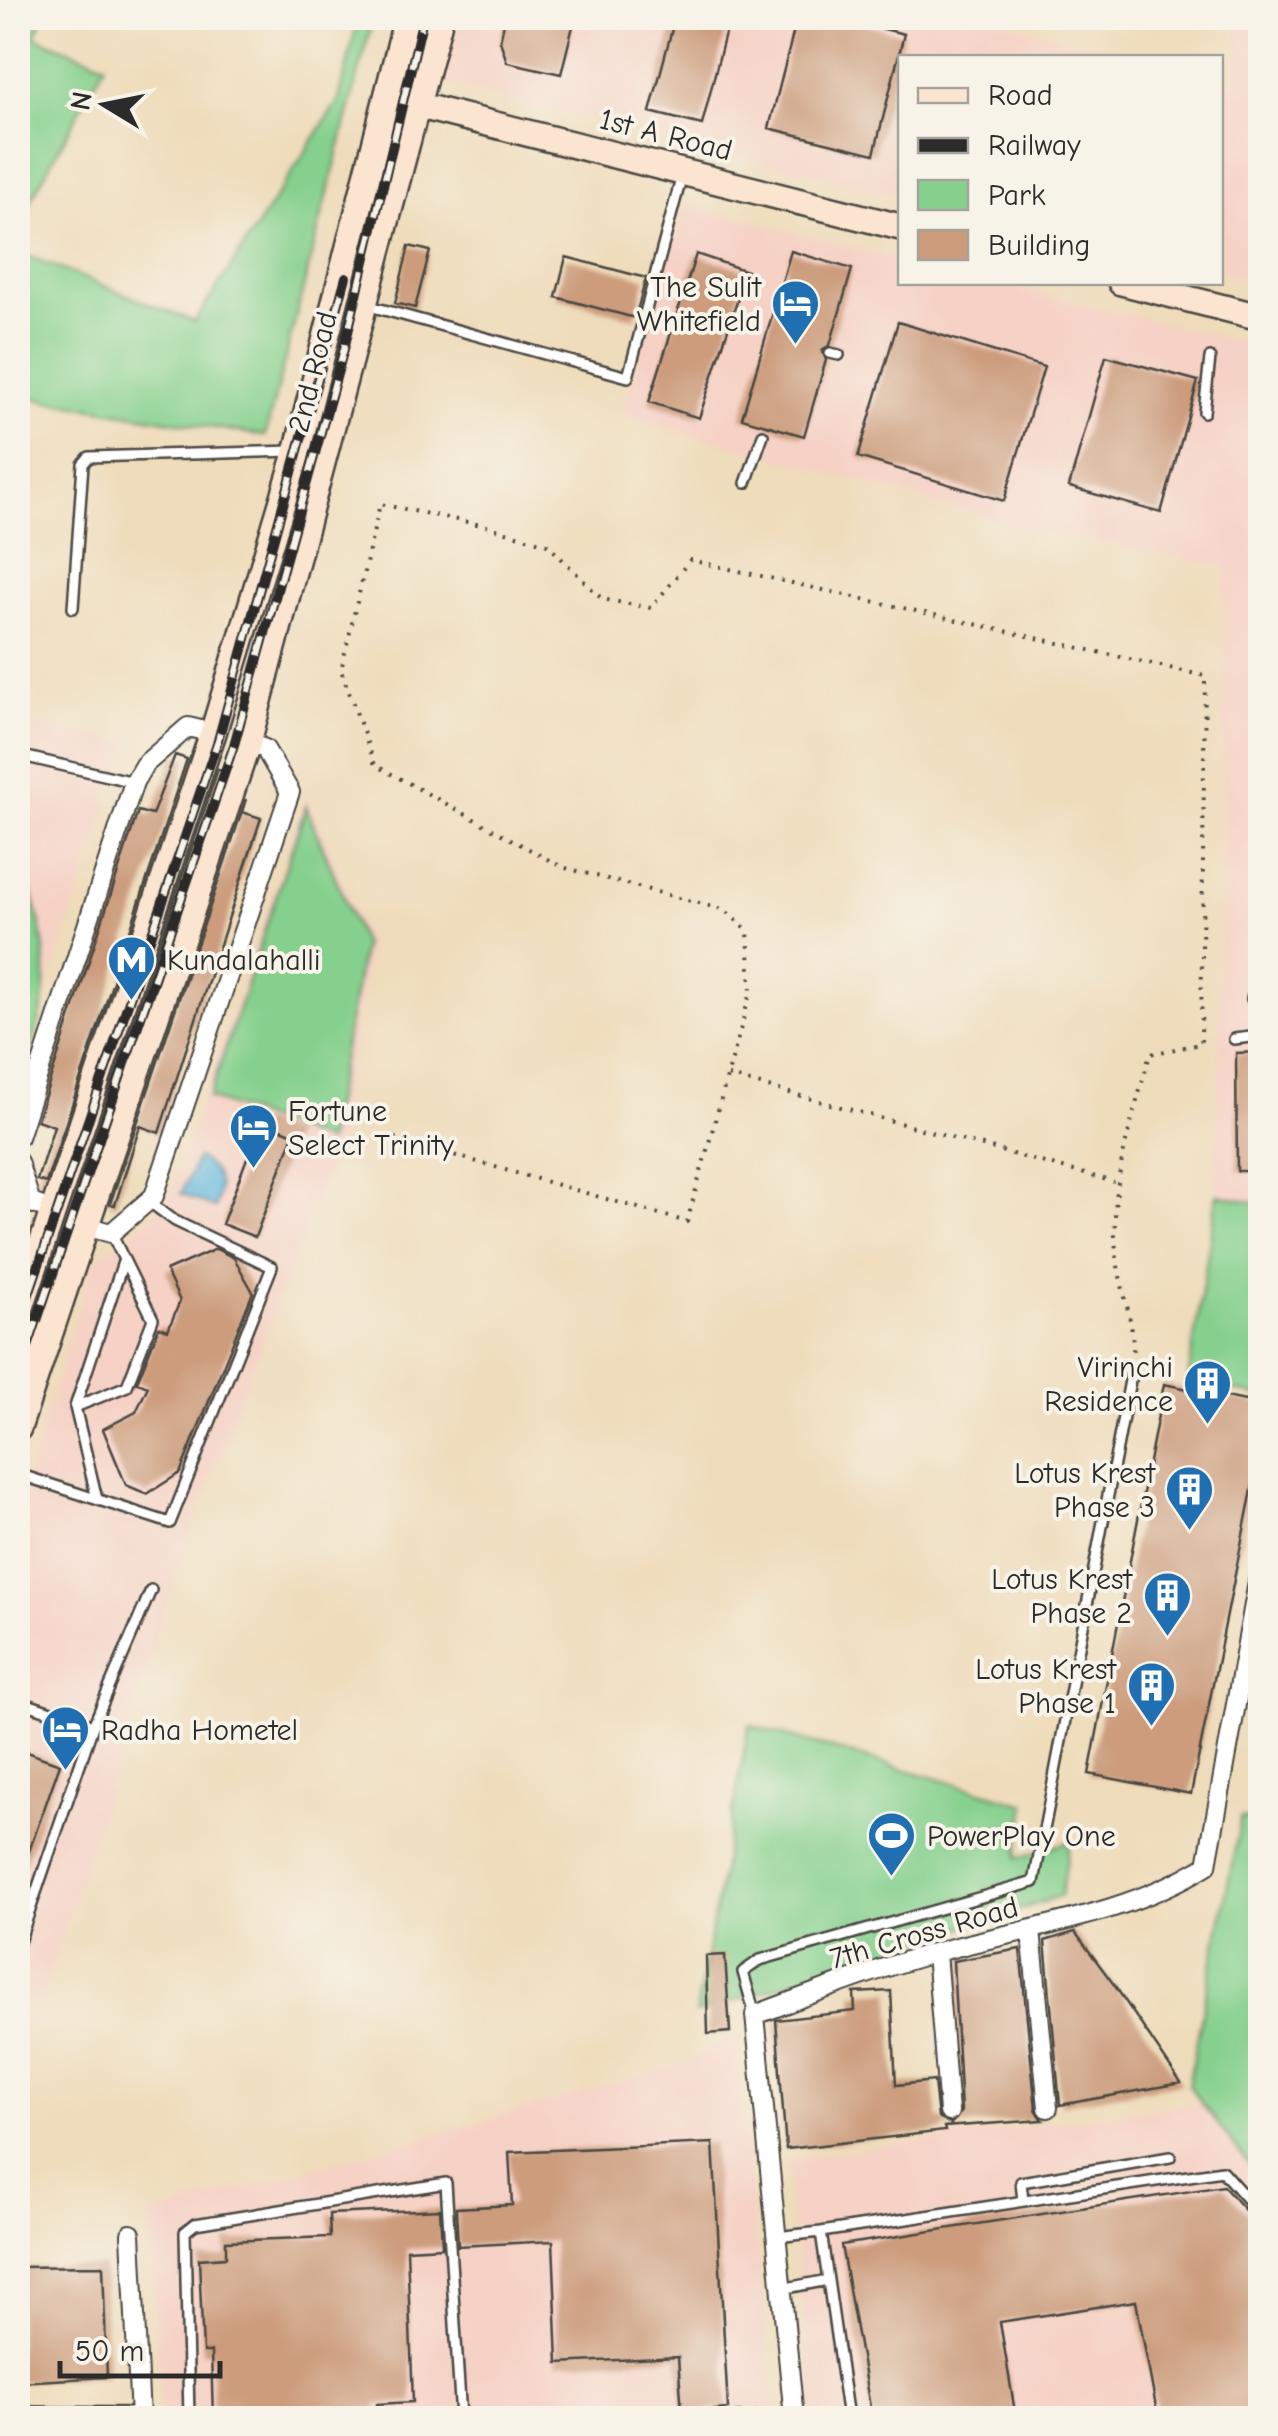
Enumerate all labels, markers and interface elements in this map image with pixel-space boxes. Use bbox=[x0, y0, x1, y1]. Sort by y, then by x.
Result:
north arrow bbox=[55, 55, 155, 155]
legend bbox=[898, 55, 1223, 285]
text: Road bbox=[988, 78, 1053, 113]
text: N bbox=[64, 89, 99, 113]
street label: 1st A Road bbox=[596, 102, 736, 168]
text: Railway bbox=[988, 128, 1081, 163]
text: Park bbox=[988, 178, 1046, 213]
text: Building bbox=[988, 228, 1091, 263]
place label: The Sulit Whitefield bbox=[637, 270, 762, 339]
hotel icon: The Sulit Whitefield bbox=[770, 278, 822, 346]
street label: 2nd Road bbox=[281, 308, 345, 436]
metro station icon: Kundalahalli bbox=[106, 934, 158, 1002]
place label: Kundalahalli bbox=[167, 943, 321, 978]
place label: Fortune Select Trinity bbox=[288, 1094, 455, 1163]
hotel icon: Fortune Select Trinity bbox=[227, 1102, 279, 1170]
place label: Virinchi Residence bbox=[1044, 1350, 1173, 1419]
building icon: Virinchi Residence bbox=[1182, 1358, 1234, 1426]
place label: Lotus Krest Phase 3 bbox=[1014, 1456, 1156, 1525]
building icon: Lotus Krest Phase 3 bbox=[1164, 1464, 1216, 1532]
place label: Lotus Krest Phase 2 bbox=[991, 1562, 1133, 1631]
building icon: Lotus Krest Phase 2 bbox=[1141, 1570, 1193, 1638]
place label: Lotus Krest Phase 1 bbox=[975, 1652, 1117, 1721]
building icon: Lotus Krest Phase 1 bbox=[1125, 1660, 1177, 1728]
hotel icon: Radha Hometel bbox=[40, 1704, 92, 1772]
place label: Radha Hometel bbox=[101, 1713, 298, 1748]
sports icon: PowerPlay One bbox=[866, 1810, 918, 1878]
place label: PowerPlay One bbox=[927, 1819, 1116, 1854]
street label: 7th Cross Road bbox=[826, 1889, 1022, 1977]
scale bar bbox=[60, 2316, 220, 2378]
text: 50 m bbox=[75, 2334, 144, 2369]

